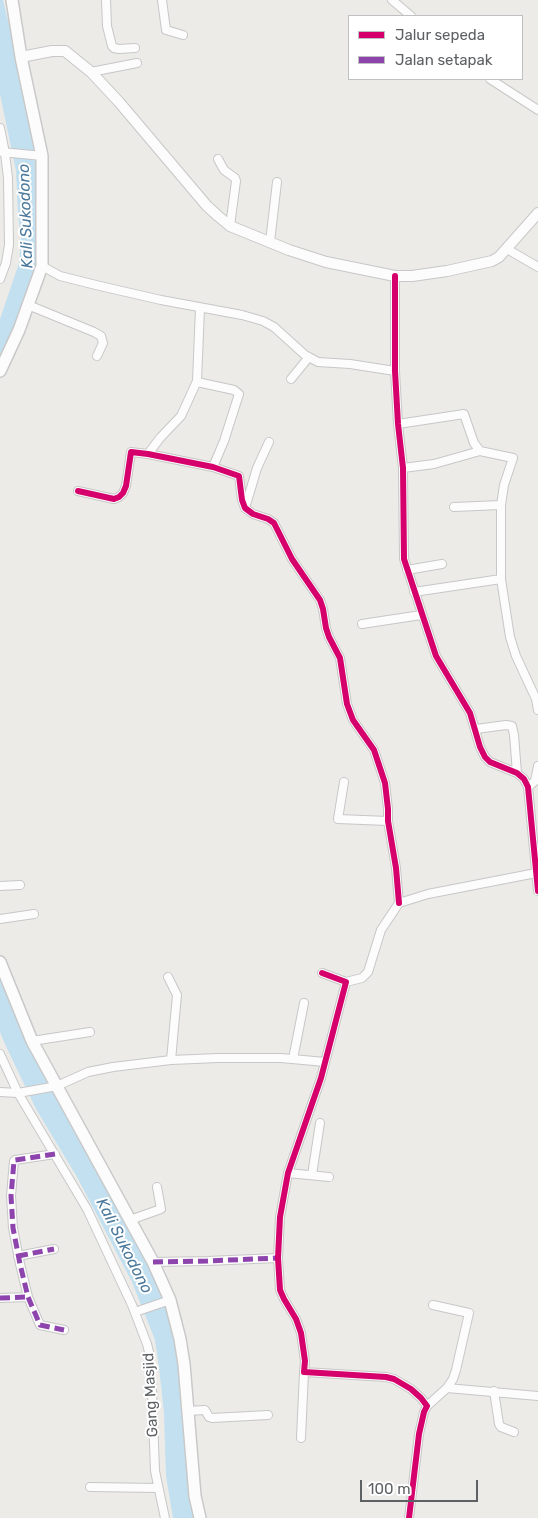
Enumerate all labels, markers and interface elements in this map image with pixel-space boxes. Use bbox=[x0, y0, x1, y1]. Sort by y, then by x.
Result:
legend bbox=[348, 15, 523, 80]
text: Jalur sepeda bbox=[395, 26, 485, 44]
text: Jalan setapak bbox=[395, 51, 493, 69]
water label: Kali Sukodono bbox=[15, 163, 37, 269]
water label: Kali Sukodono bbox=[92, 1195, 156, 1297]
street label: Gang Masjid bbox=[140, 1352, 162, 1438]
scale bar bbox=[363, 1470, 480, 1502]
text: 100 m bbox=[368, 1480, 410, 1498]

